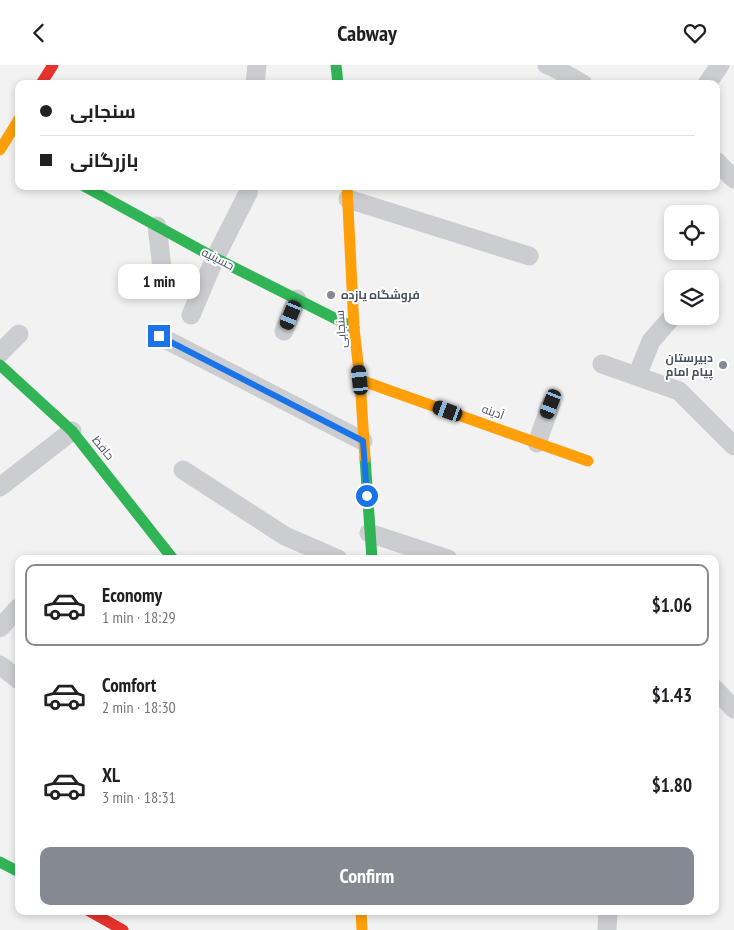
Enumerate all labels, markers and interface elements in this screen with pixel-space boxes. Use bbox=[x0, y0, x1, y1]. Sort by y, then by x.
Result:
icon: back bbox=[25, 19, 53, 47]
text: Cabway bbox=[337, 19, 397, 47]
icon: heart bbox=[681, 19, 709, 47]
text: سنجابی bbox=[70, 99, 136, 123]
text: بازرگانی bbox=[70, 148, 139, 172]
map controls bbox=[664, 205, 719, 325]
button: locate bbox=[664, 205, 719, 260]
street label: حسینیه bbox=[199, 244, 237, 273]
callout: 1 min bbox=[118, 263, 200, 299]
button: layers bbox=[664, 270, 719, 325]
text: 1 min bbox=[143, 271, 175, 291]
place label: فروشگاه یازده bbox=[341, 287, 420, 303]
marker: فروشگاه یازده bbox=[325, 289, 337, 301]
car bbox=[278, 298, 303, 332]
street label: سنجابی bbox=[332, 309, 349, 349]
route end bbox=[148, 325, 170, 347]
place label: دبیرستان پیام امام bbox=[665, 350, 714, 381]
marker: دبیرستان پیام امام bbox=[717, 359, 729, 371]
car bbox=[350, 364, 369, 396]
car bbox=[538, 387, 563, 421]
car bbox=[431, 399, 464, 423]
street label: آدینه bbox=[480, 401, 507, 423]
street label: حافظ bbox=[89, 432, 118, 463]
route start bbox=[356, 485, 378, 507]
icon: car bbox=[42, 583, 87, 628]
text: Economy bbox=[102, 583, 162, 607]
text: $1.06 bbox=[652, 593, 692, 617]
text: 1 min · 18:29 bbox=[102, 607, 176, 627]
icon: car bbox=[42, 673, 87, 718]
text: Comfort bbox=[102, 673, 156, 697]
text: $1.43 bbox=[652, 683, 692, 707]
text: 2 min · 18:30 bbox=[102, 697, 176, 717]
icon: car bbox=[42, 763, 87, 808]
text: XL bbox=[102, 763, 120, 787]
text: $1.80 bbox=[652, 773, 692, 797]
text: 3 min · 18:31 bbox=[102, 787, 176, 807]
button: Confirm bbox=[40, 847, 694, 905]

